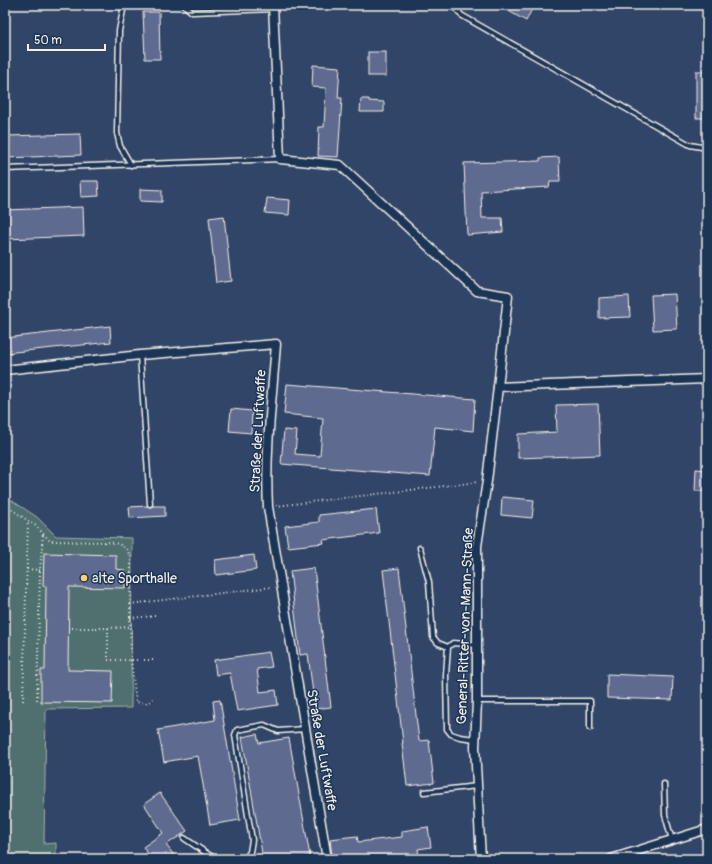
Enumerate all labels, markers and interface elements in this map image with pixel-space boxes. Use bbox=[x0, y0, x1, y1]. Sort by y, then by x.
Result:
scale bar bbox=[28, 26, 105, 52]
text: 50 m bbox=[34, 33, 62, 48]
street label: Straße der Luftwaffe bbox=[246, 369, 270, 493]
street label: General-Ritter-von-Mann-Straße bbox=[453, 527, 477, 725]
place label: alte Sporthalle bbox=[92, 570, 177, 587]
marker: alte Sporthalle bbox=[79, 573, 89, 583]
street label: Straße der Luftwaffe bbox=[303, 688, 341, 812]

